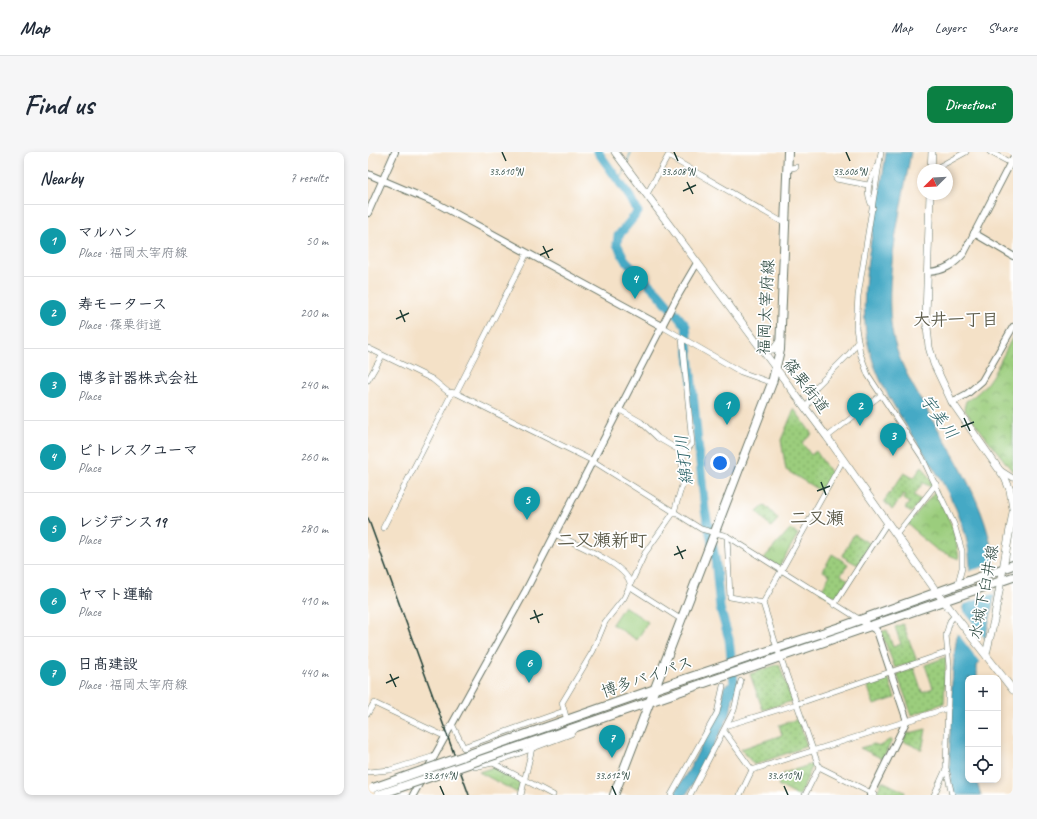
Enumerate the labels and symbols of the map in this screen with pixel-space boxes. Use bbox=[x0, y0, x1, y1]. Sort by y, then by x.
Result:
north arrow bbox=[917, 164, 953, 200]
text: 33.610°N bbox=[489, 165, 525, 178]
text: 33.608°N bbox=[661, 165, 697, 178]
text: 33.606°N bbox=[833, 165, 869, 178]
street label: 福岡太宰府線 bbox=[754, 259, 778, 355]
pin: 4 bbox=[622, 266, 648, 299]
district label: 大井一丁目 bbox=[914, 309, 999, 330]
street label: 篠栗街道 bbox=[779, 354, 833, 418]
water label: 宇美川 bbox=[916, 390, 962, 444]
pin: 1 bbox=[714, 392, 740, 425]
pin: 2 bbox=[847, 393, 873, 426]
pin: 3 bbox=[880, 423, 906, 456]
water label: 綿打川 bbox=[671, 434, 697, 486]
your location bbox=[710, 453, 730, 473]
pin: 5 bbox=[514, 487, 540, 520]
district label: 二又瀬 bbox=[790, 507, 844, 529]
district label: 二又瀬新町 bbox=[557, 529, 647, 551]
street label: 水城下臼井線 bbox=[965, 543, 1003, 641]
pin: 6 bbox=[516, 650, 542, 683]
street label: 博多バイパス bbox=[599, 652, 695, 702]
pin: 7 bbox=[599, 725, 625, 758]
text: 33.614°N bbox=[423, 769, 459, 782]
text: 33.612°N bbox=[595, 769, 631, 782]
text: 33.610°N bbox=[767, 769, 803, 782]

